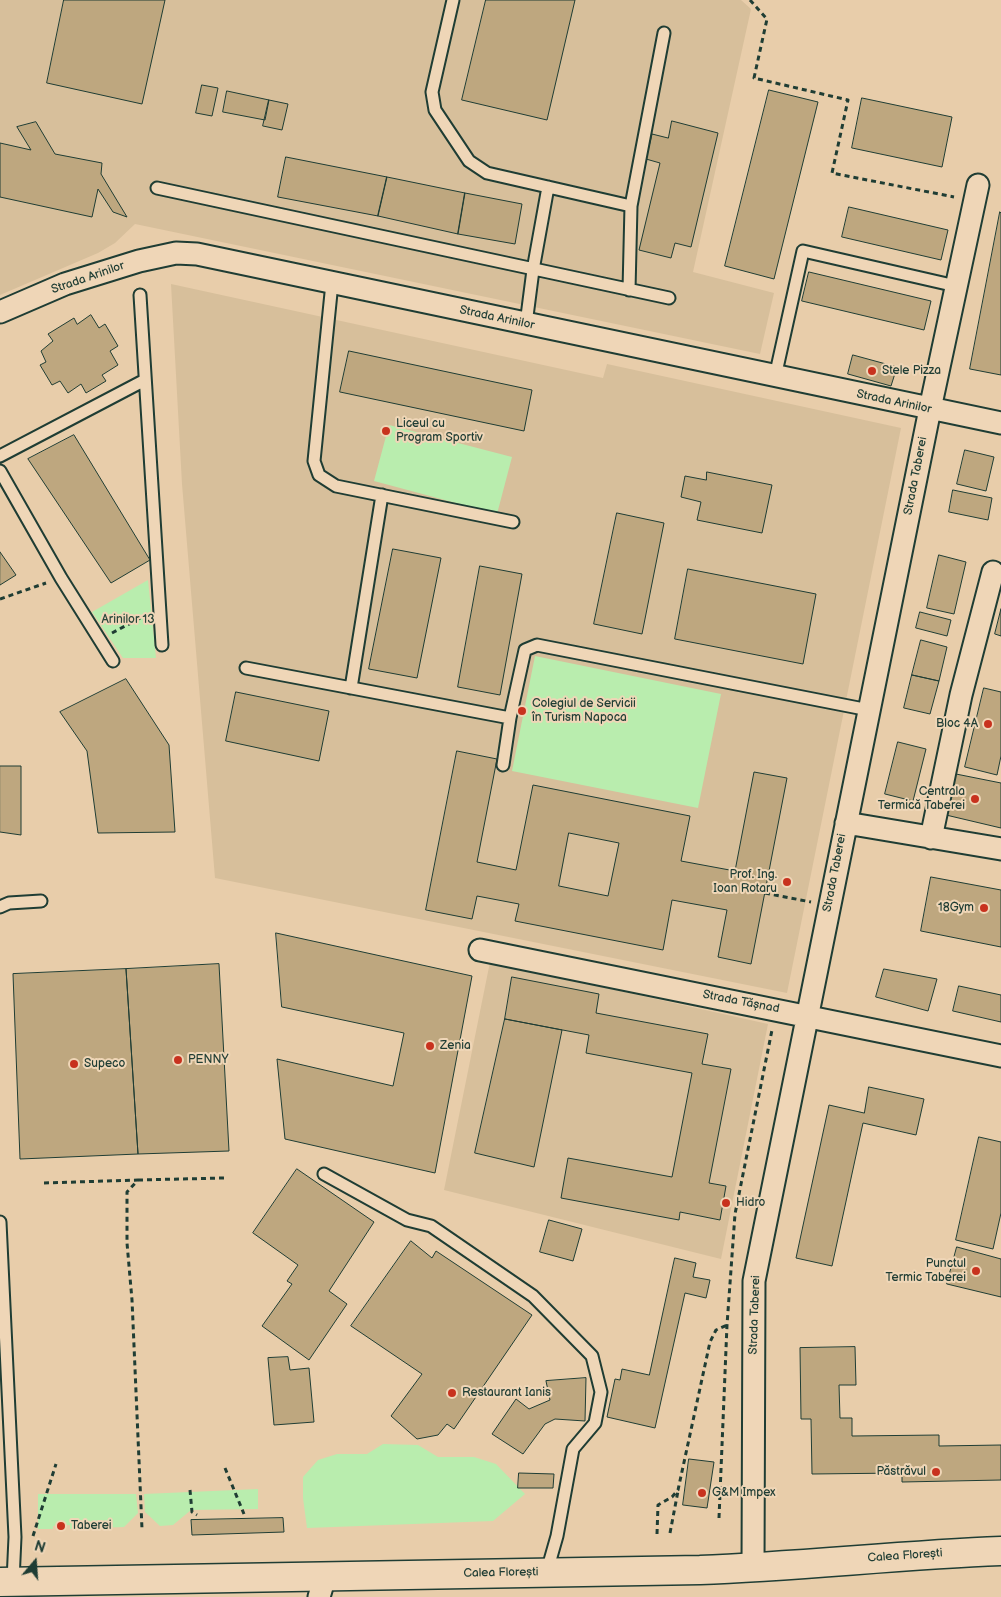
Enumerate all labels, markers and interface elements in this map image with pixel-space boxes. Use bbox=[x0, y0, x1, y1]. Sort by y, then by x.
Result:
street label: Strada Arinilor bbox=[49, 259, 127, 297]
street label: Strada Arinilor bbox=[458, 303, 536, 333]
place label: Stele Pizza bbox=[882, 364, 941, 378]
marker: Stele Pizza bbox=[866, 365, 878, 377]
street label: Strada Arinilor bbox=[855, 387, 933, 417]
place label: Liceul cu Program Sportiv bbox=[396, 417, 483, 445]
marker: Liceul cu Program Sportiv bbox=[380, 425, 392, 437]
street label: Strada Taberei bbox=[901, 436, 931, 516]
park label: Arinilor 13 bbox=[101, 613, 155, 627]
place label: Colegiul de Servicii în Turism Napoca bbox=[532, 697, 636, 725]
marker: Colegiul de Servicii în Turism Napoca bbox=[516, 705, 528, 717]
place label: Bloc 4A bbox=[936, 717, 978, 731]
marker: Bloc 4A bbox=[982, 718, 994, 730]
place label: Centrala Termică Taberei bbox=[878, 785, 965, 813]
marker: Centrala Termică Taberei bbox=[969, 793, 981, 805]
street label: Strada Taberei bbox=[820, 833, 850, 913]
place label: Prof. Ing. Ioan Rotaru bbox=[713, 868, 777, 896]
marker: Prof. Ing. Ioan Rotaru bbox=[781, 876, 793, 888]
place label: 18Gym bbox=[938, 901, 974, 915]
marker: 18Gym bbox=[978, 902, 990, 914]
street label: Strada Tășnad bbox=[701, 988, 781, 1016]
place label: Zenia bbox=[440, 1039, 471, 1053]
marker: Zenia bbox=[424, 1040, 436, 1052]
place label: PENNY bbox=[188, 1053, 229, 1067]
marker: PENNY bbox=[172, 1054, 184, 1066]
place label: Supeco bbox=[84, 1057, 125, 1071]
marker: Supeco bbox=[68, 1058, 80, 1070]
place label: Hidro bbox=[736, 1196, 765, 1210]
marker: Hidro bbox=[720, 1197, 732, 1209]
place label: Punctul Termic Taberei bbox=[886, 1257, 966, 1285]
marker: Punctul Termic Taberei bbox=[970, 1265, 982, 1277]
street label: Strada Taberei bbox=[746, 1275, 764, 1355]
place label: Restaurant Ianis bbox=[462, 1386, 551, 1400]
marker: Restaurant Ianis bbox=[446, 1387, 458, 1399]
place label: Păstrăvul bbox=[877, 1465, 926, 1479]
marker: Păstrăvul bbox=[930, 1466, 942, 1478]
place label: G&M Impex bbox=[712, 1486, 776, 1500]
marker: G&M Impex bbox=[696, 1487, 708, 1499]
place label: Taberei bbox=[71, 1519, 112, 1533]
marker: Taberei bbox=[55, 1520, 67, 1532]
north arrow bbox=[10, 1537, 60, 1587]
text: N bbox=[32, 1538, 47, 1557]
street label: Calea Florești bbox=[867, 1546, 943, 1566]
street label: Calea Florești bbox=[463, 1565, 539, 1581]

